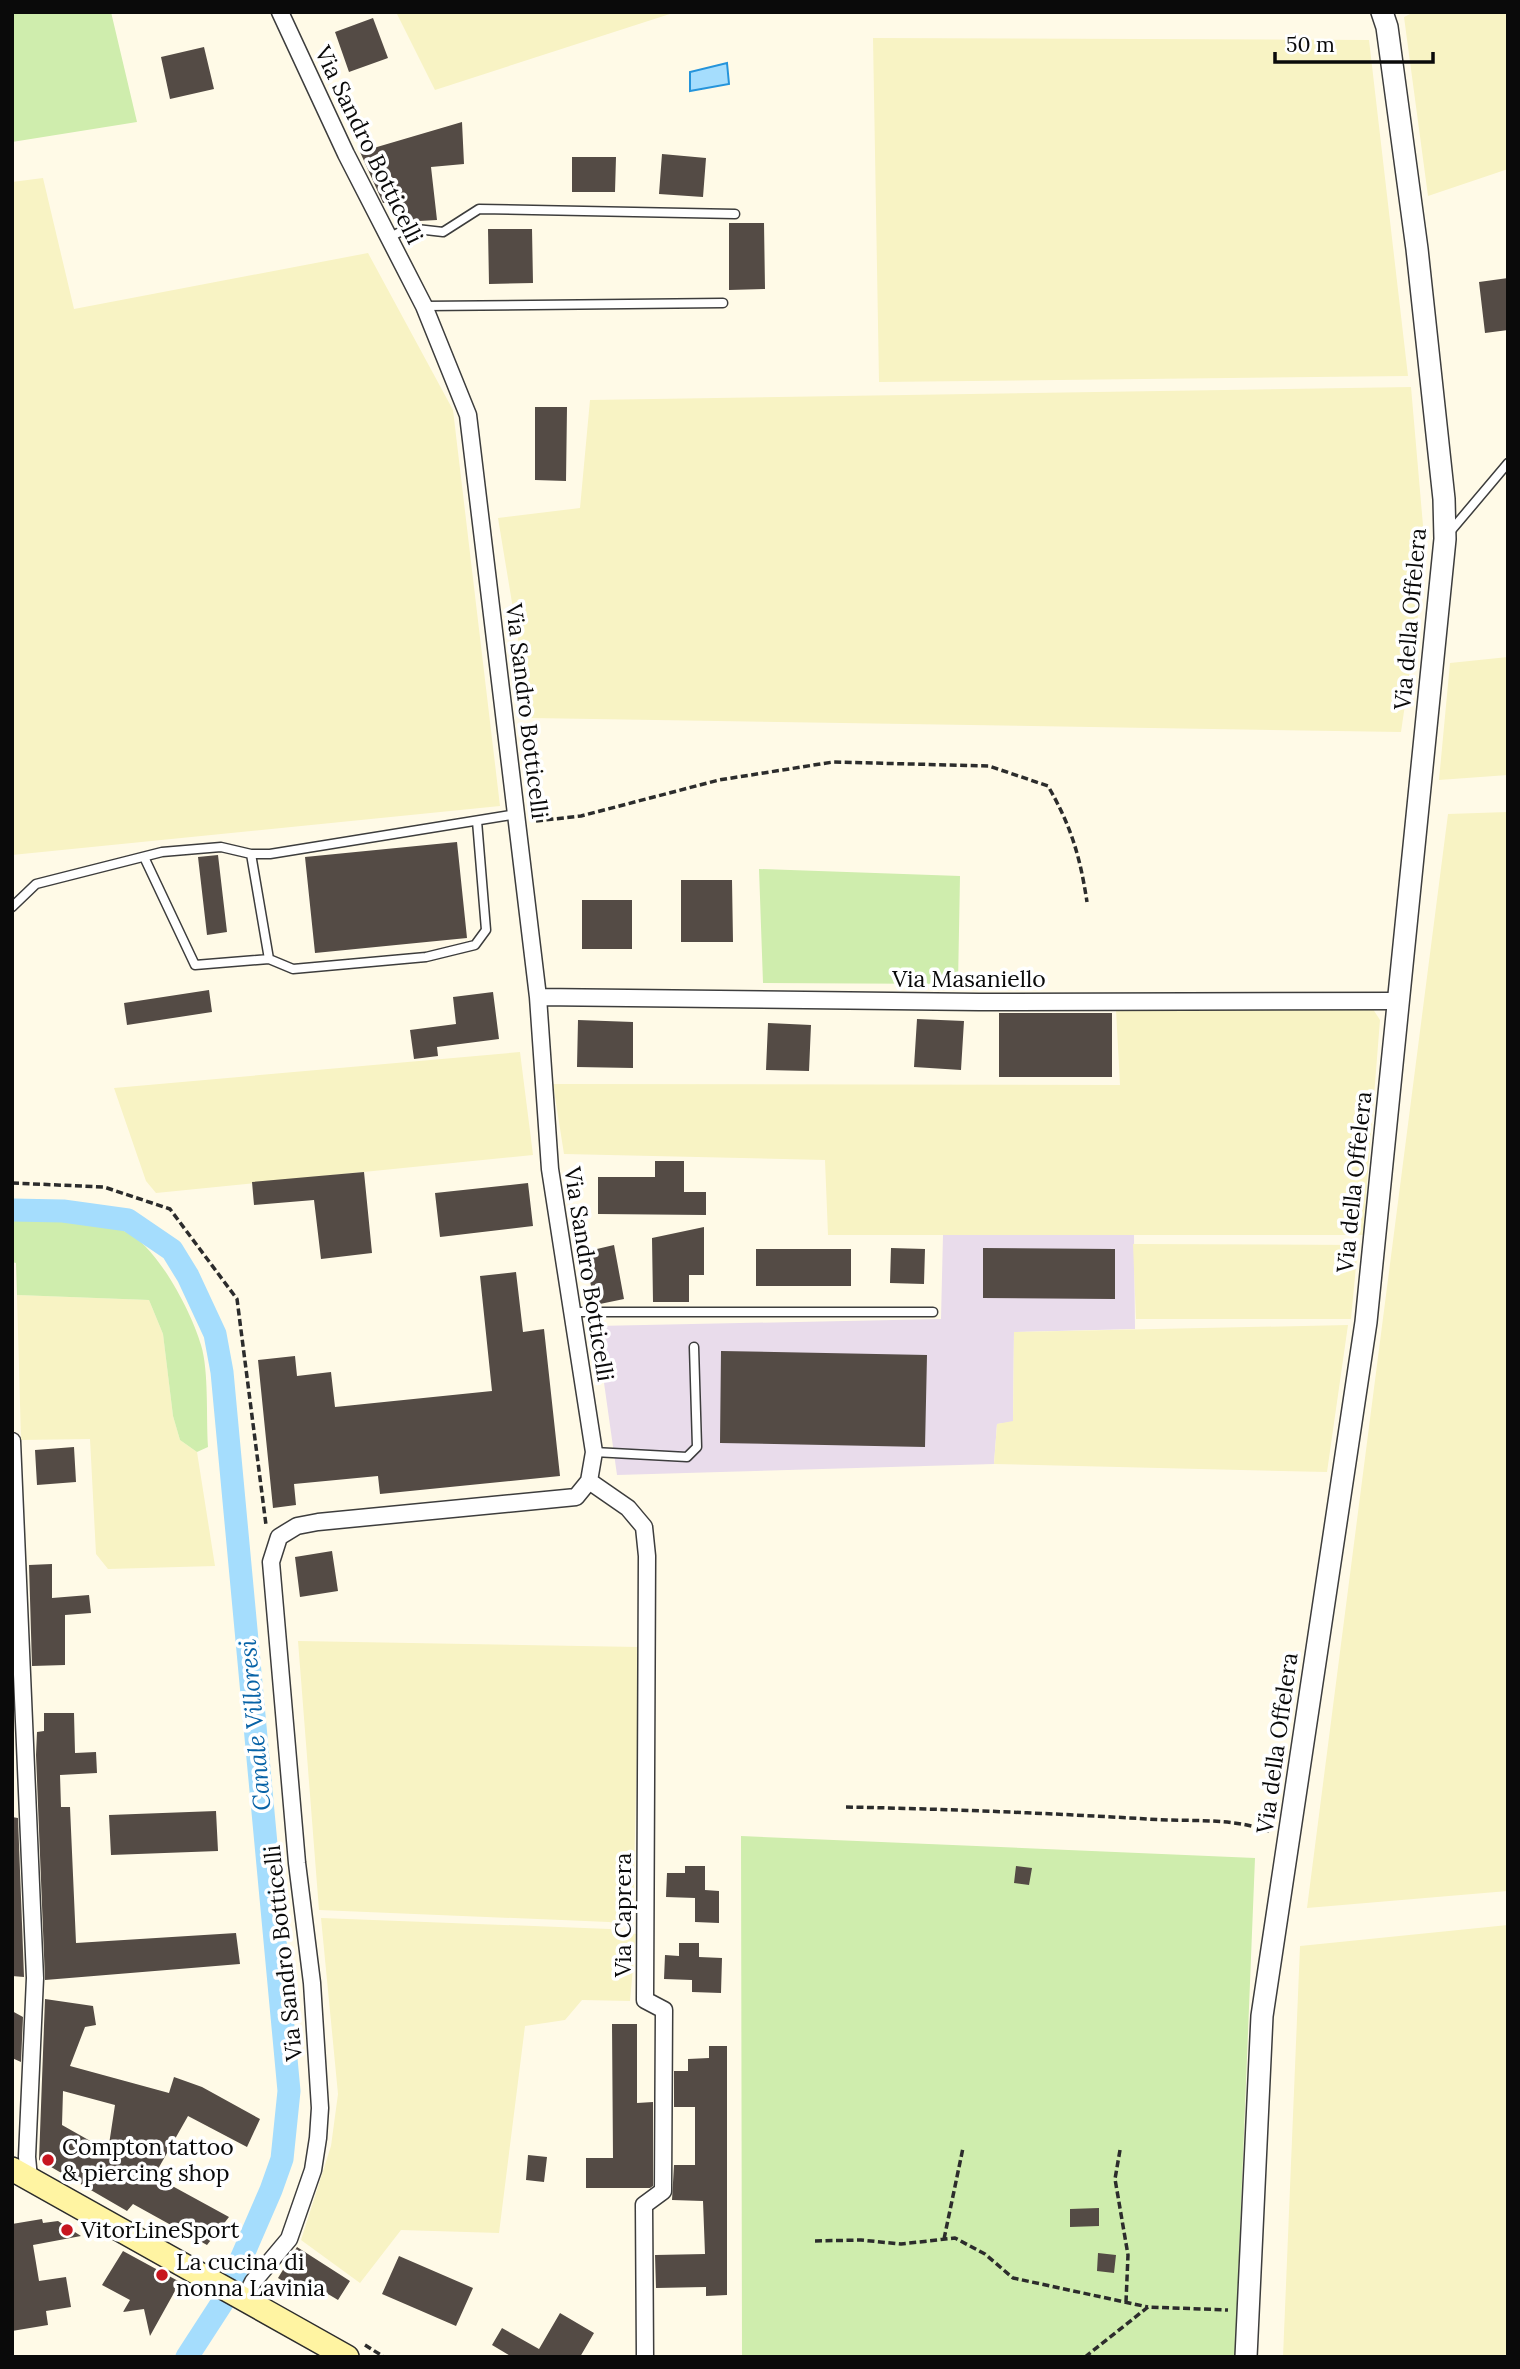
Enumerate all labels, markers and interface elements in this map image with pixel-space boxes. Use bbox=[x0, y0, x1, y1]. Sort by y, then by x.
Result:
scale bar bbox=[1275, 21, 1432, 65]
text: 50 m bbox=[1286, 31, 1335, 58]
street label: Via Sandro Botticelli bbox=[308, 40, 430, 249]
street label: Via della Offelera bbox=[1387, 527, 1432, 712]
street label: Via Sandro Botticelli bbox=[500, 601, 555, 820]
street label: Via Masaniello bbox=[891, 964, 1046, 993]
street label: Via della Offelera bbox=[1329, 1090, 1377, 1275]
street label: Via Sandro Botticelli bbox=[558, 1164, 621, 1383]
water label: Canale Villoresi bbox=[232, 1638, 277, 1812]
street label: Via della Offelera bbox=[1249, 1650, 1304, 1836]
street label: Via Sandro Botticelli bbox=[257, 1844, 308, 2063]
street label: Via Caprera bbox=[608, 1853, 637, 1978]
place label: Compton tattoo & piercing shop bbox=[62, 2132, 234, 2187]
marker: Compton tattoo & piercing shop bbox=[40, 2152, 56, 2168]
place label: VitorLineSport bbox=[80, 2215, 240, 2244]
marker: VitorLineSport bbox=[59, 2222, 75, 2238]
place label: La cucina di nonna Lavinia bbox=[176, 2247, 325, 2302]
marker: La cucina di nonna Lavinia bbox=[154, 2267, 170, 2283]

